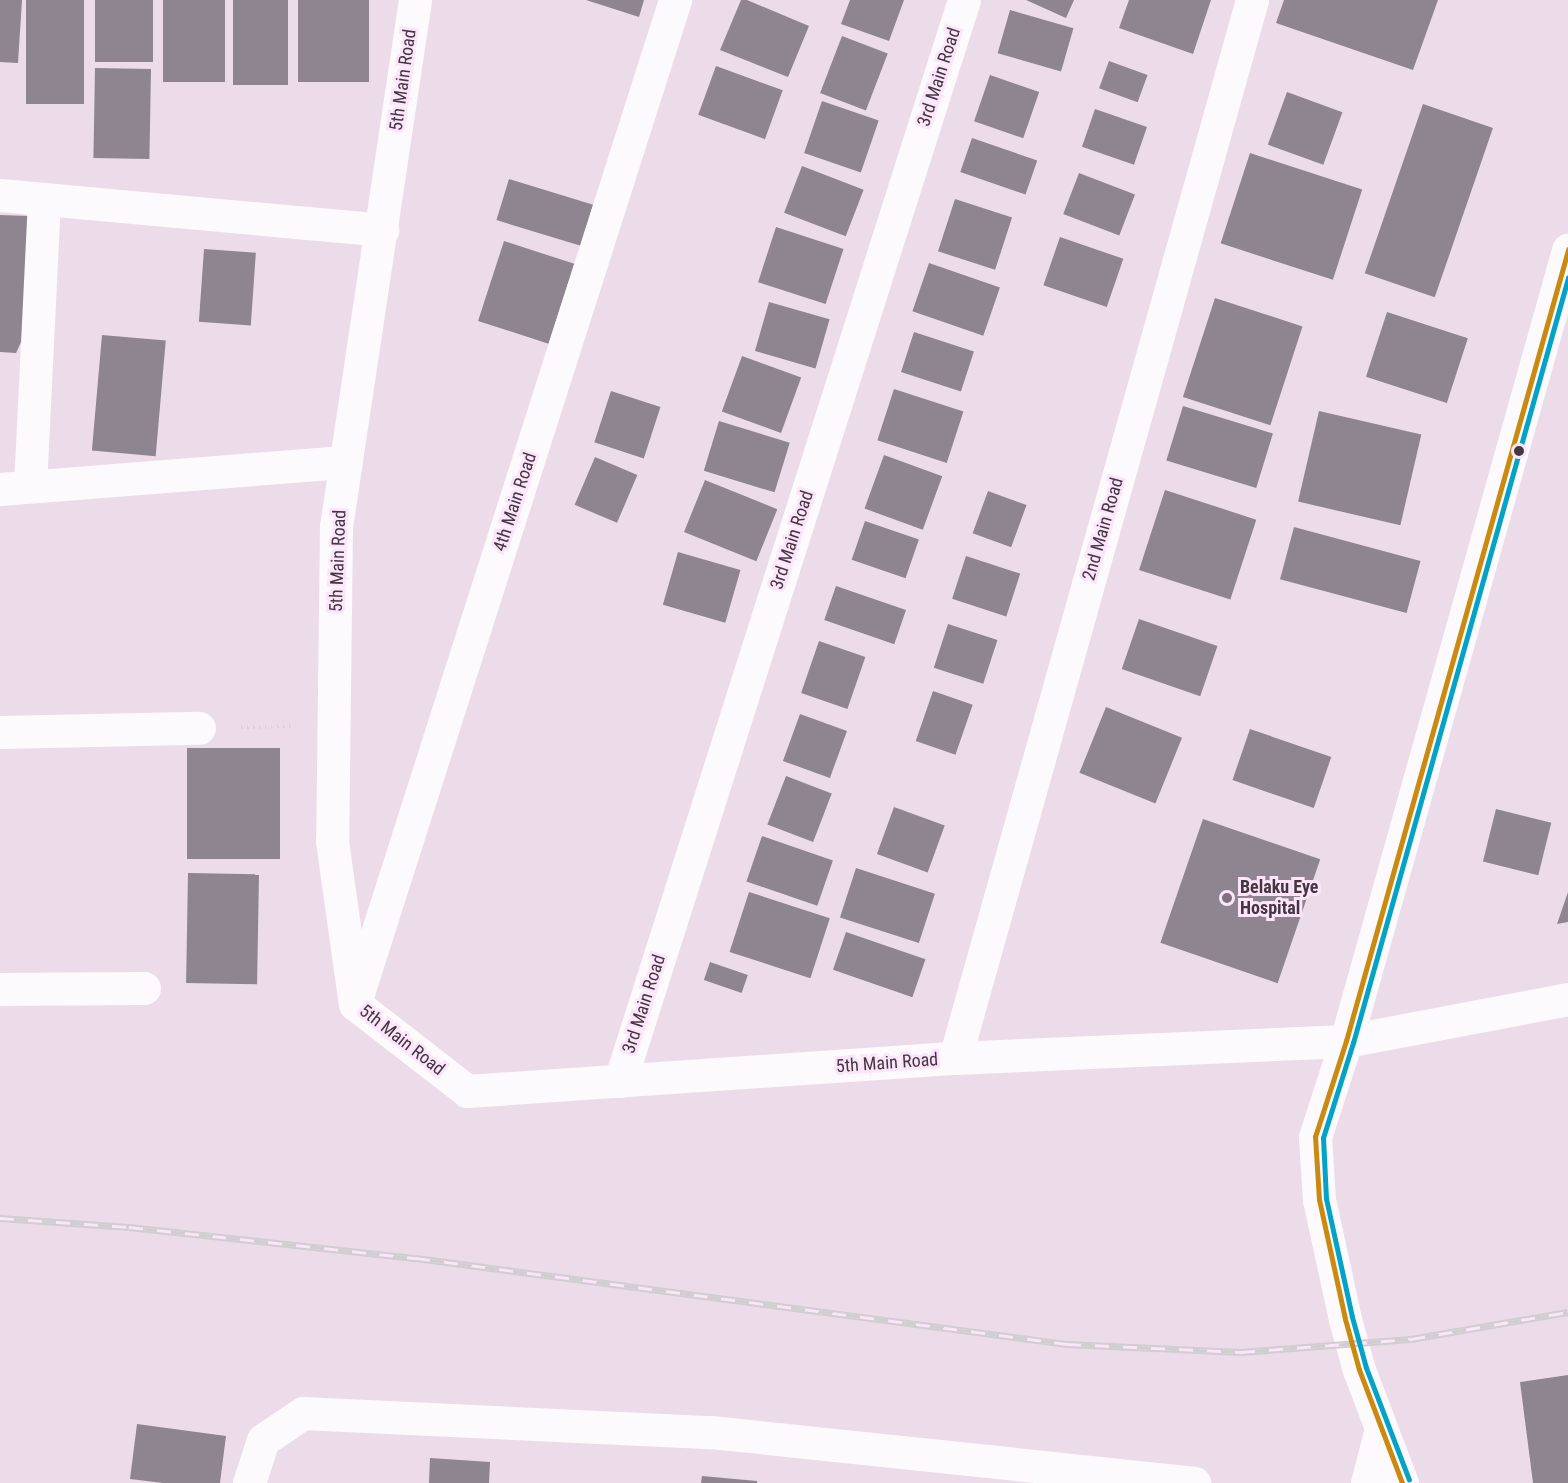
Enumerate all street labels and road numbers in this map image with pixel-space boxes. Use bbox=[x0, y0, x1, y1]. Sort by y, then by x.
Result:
street label: 3rd Main Road bbox=[913, 25, 965, 129]
street label: 5th Main Road bbox=[385, 28, 421, 132]
street label: 4th Main Road bbox=[489, 450, 541, 554]
street label: 2nd Main Road bbox=[1078, 475, 1128, 583]
street label: 3rd Main Road bbox=[766, 488, 818, 592]
street label: 5th Main Road bbox=[325, 509, 351, 613]
street label: 3rd Main Road bbox=[618, 952, 670, 1056]
street label: 5th Main Road bbox=[355, 1000, 449, 1080]
street label: 5th Main Road bbox=[835, 1049, 939, 1077]

